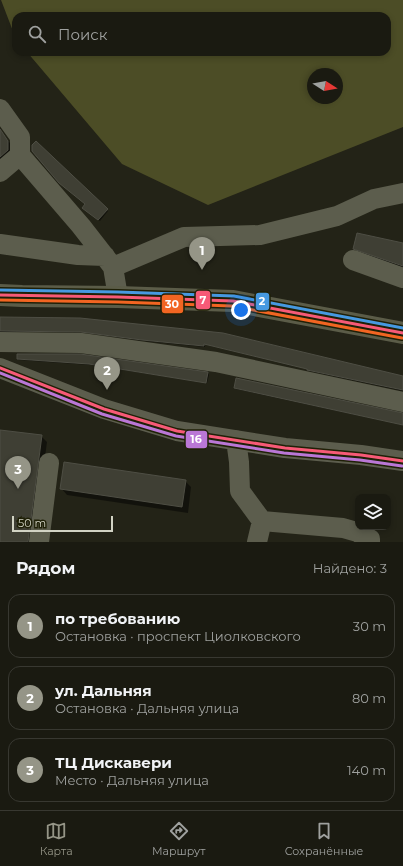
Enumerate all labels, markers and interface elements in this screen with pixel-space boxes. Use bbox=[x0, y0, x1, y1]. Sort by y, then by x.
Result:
search box bbox=[12, 12, 391, 56]
icon: search bbox=[26, 23, 48, 45]
text: Поиск bbox=[58, 25, 107, 44]
north arrow bbox=[307, 68, 343, 104]
pin: 1 bbox=[189, 237, 215, 270]
line badge: 7 bbox=[195, 290, 211, 310]
line badge: 2 bbox=[255, 292, 270, 311]
text: 7 bbox=[200, 293, 207, 307]
line badge: 30 bbox=[161, 294, 184, 314]
text: 2 bbox=[259, 294, 266, 308]
text: 30 bbox=[164, 297, 180, 311]
your location bbox=[231, 300, 251, 320]
pin: 2 bbox=[94, 357, 120, 390]
line badge: 16 bbox=[185, 430, 208, 449]
text: 16 bbox=[190, 432, 202, 446]
pin: 3 bbox=[5, 456, 31, 489]
map controls bbox=[355, 494, 391, 530]
button: layers bbox=[355, 494, 391, 530]
scale bar bbox=[12, 514, 113, 533]
text: 50 m bbox=[18, 516, 46, 530]
text: Рядом bbox=[16, 558, 75, 578]
text: Найдено: 3 bbox=[313, 560, 387, 576]
text: по требованию bbox=[55, 609, 180, 628]
text: 1 bbox=[27, 618, 33, 634]
text: 30 m bbox=[353, 618, 386, 634]
text: Остановка · проспект Циолковского bbox=[55, 628, 301, 644]
text: ул. Дальняя bbox=[55, 681, 152, 700]
text: 2 bbox=[26, 690, 34, 706]
text: 80 m bbox=[352, 690, 386, 706]
text: Остановка · Дальняя улица bbox=[55, 700, 239, 716]
text: ТЦ Дискавери bbox=[55, 753, 172, 772]
text: 3 bbox=[26, 762, 34, 778]
text: 140 m bbox=[347, 762, 386, 778]
text: Место · Дальняя улица bbox=[55, 772, 209, 788]
tab: Карта bbox=[40, 820, 73, 858]
tab: Маршрут bbox=[152, 820, 205, 858]
tab: Сохранённые bbox=[285, 820, 363, 858]

